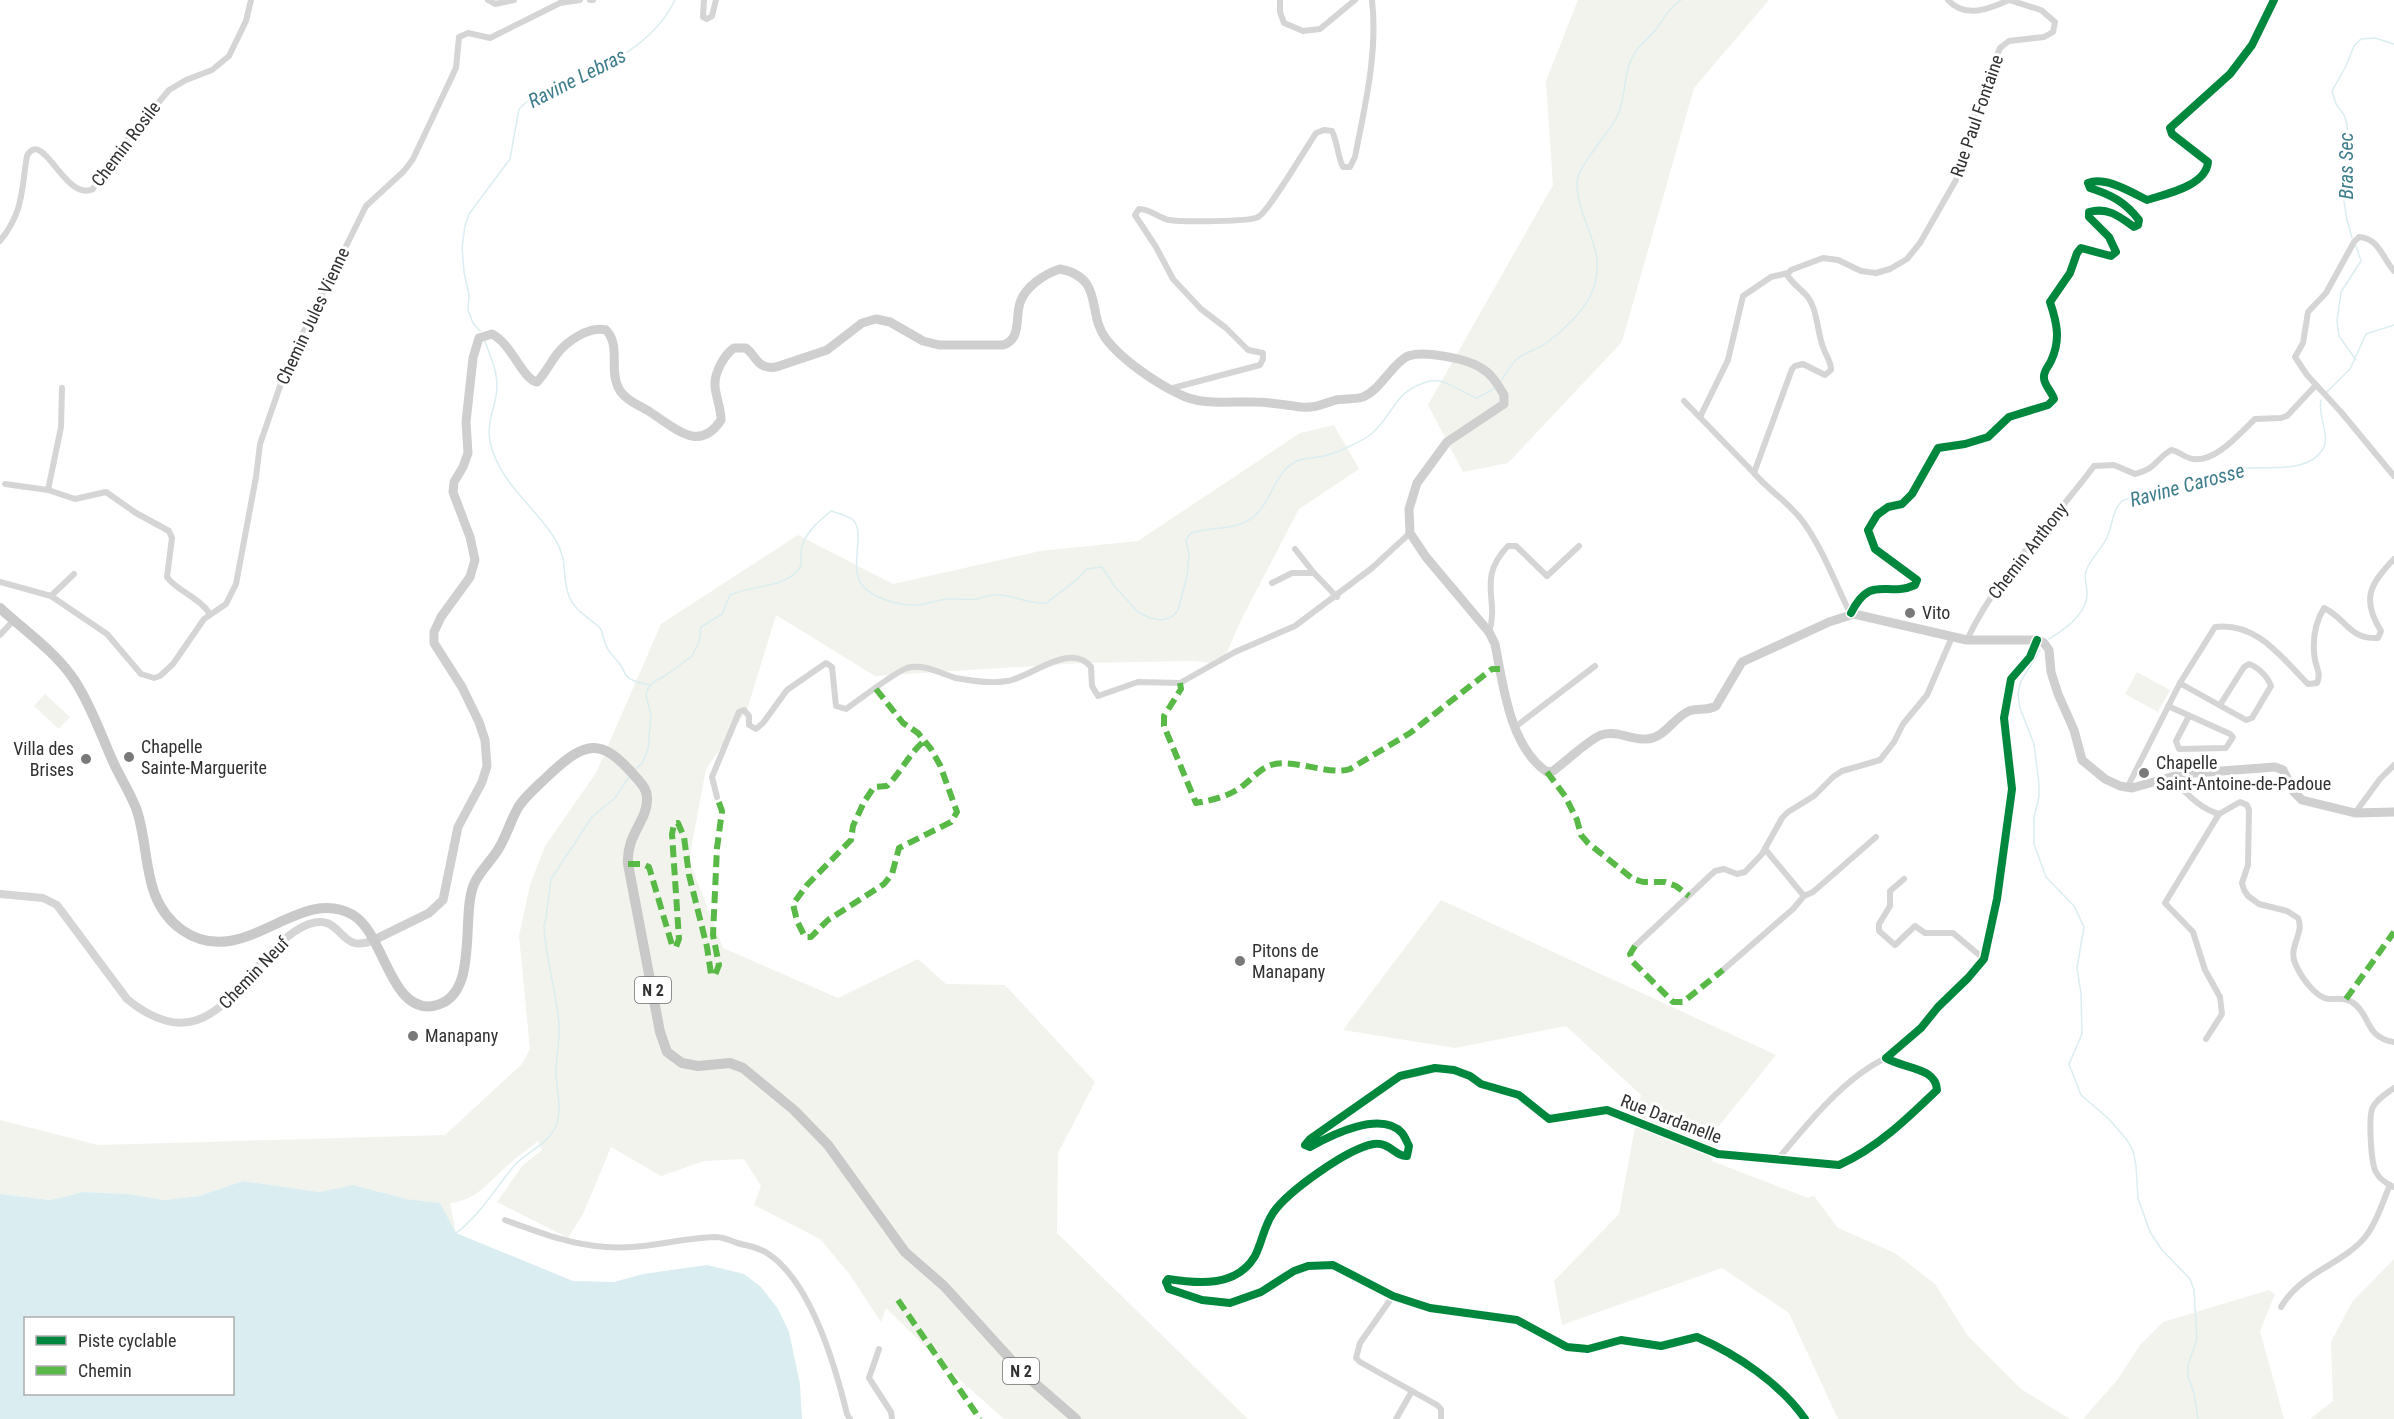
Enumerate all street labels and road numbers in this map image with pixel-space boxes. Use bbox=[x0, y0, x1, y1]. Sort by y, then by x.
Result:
street label: Rue Paul Fontaine bbox=[1946, 52, 2007, 180]
street label: Chemin Rosile bbox=[87, 97, 164, 190]
street label: Chemin Jules Vienne bbox=[272, 244, 353, 388]
street label: Chemin Anthony bbox=[1984, 498, 2072, 603]
street label: Chemin Neuf bbox=[214, 932, 293, 1013]
road number: N 2 bbox=[635, 977, 671, 1003]
street label: Rue Dardanelle bbox=[1618, 1090, 1725, 1147]
road number: N 2 bbox=[1003, 1358, 1039, 1384]

